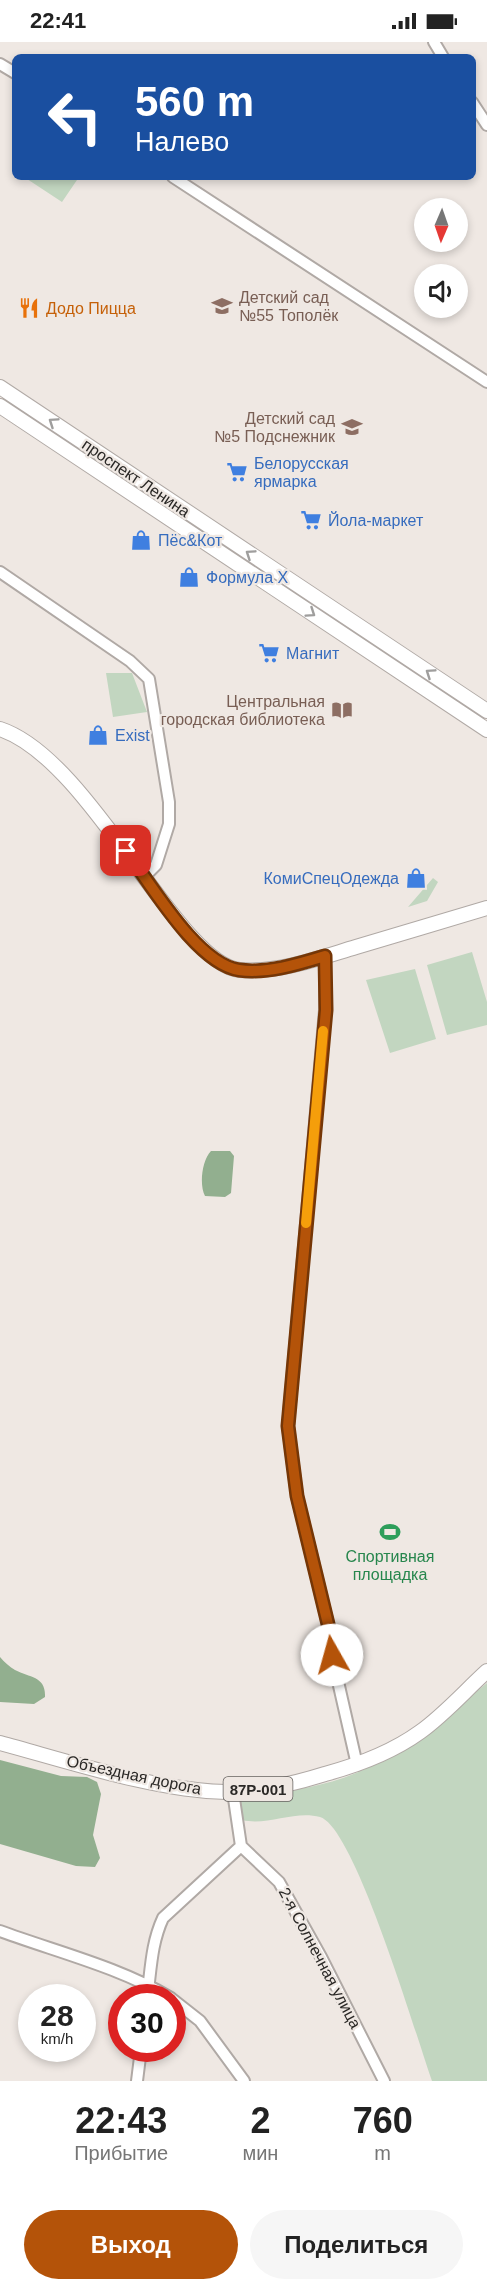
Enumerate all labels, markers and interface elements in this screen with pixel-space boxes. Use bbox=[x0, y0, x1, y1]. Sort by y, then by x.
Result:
text: 22:41 bbox=[30, 8, 86, 33]
icon: left bbox=[36, 78, 114, 156]
text: 560 m bbox=[135, 78, 254, 125]
text: Налево bbox=[135, 127, 229, 157]
north arrow bbox=[414, 198, 468, 252]
map controls bbox=[414, 198, 468, 318]
button: sound bbox=[414, 264, 468, 318]
place label: Детский сад №55 Тополёк bbox=[239, 289, 339, 324]
school or university icon: Детский сад №55 Тополёк bbox=[210, 294, 234, 318]
restaurant icon: Додо Пицца bbox=[17, 296, 41, 320]
place label: Додо Пицца bbox=[46, 300, 136, 317]
place label: Детский сад №5 Подснежник bbox=[214, 410, 336, 445]
school or university icon: Детский сад №5 Подснежник bbox=[340, 415, 364, 439]
one-way arrow bbox=[49, 418, 60, 429]
street label: проспект Ленина bbox=[79, 436, 193, 520]
place label: Белорусская ярмарка bbox=[254, 455, 349, 490]
supermarket icon: Белорусская ярмарка bbox=[225, 460, 249, 484]
supermarket icon: Йола-маркет bbox=[299, 508, 323, 532]
place label: Йола-маркет bbox=[328, 511, 424, 529]
shop icon: Пёс&Кот bbox=[129, 528, 153, 552]
place label: Пёс&Кот bbox=[158, 532, 223, 549]
one-way arrow bbox=[246, 549, 256, 561]
shop icon: Формула X bbox=[177, 565, 201, 589]
place label: Формула X bbox=[206, 569, 288, 586]
one-way arrow bbox=[304, 606, 315, 617]
supermarket icon: Магнит bbox=[257, 641, 281, 665]
place label: Магнит bbox=[286, 645, 340, 662]
one-way arrow bbox=[426, 669, 437, 680]
place label: Центральная городская библиотека bbox=[161, 693, 325, 728]
library icon: Центральная городская библиотека bbox=[330, 698, 354, 722]
shop icon: Exist bbox=[86, 723, 110, 747]
place label: Exist bbox=[115, 727, 150, 744]
pin bbox=[100, 825, 151, 876]
icon: arrive bbox=[109, 834, 142, 867]
shop icon: КомиСпецОдежда bbox=[404, 866, 428, 890]
place label: КомиСпецОдежда bbox=[263, 870, 399, 887]
sports icon: Спортивная площадка bbox=[378, 1520, 402, 1544]
place label: Спортивная площадка bbox=[346, 1548, 434, 1583]
position arrow bbox=[300, 1623, 364, 1687]
street label: Объездная дорога bbox=[65, 1752, 203, 1798]
road number: 87Р-001 bbox=[224, 1777, 292, 1801]
street label: 2-я Солнечная улица bbox=[276, 1885, 364, 2031]
speed limit sign: 30 bbox=[108, 1984, 186, 2062]
text: 28 bbox=[40, 1999, 74, 2032]
text: km/h bbox=[41, 2030, 73, 2047]
text: 22:43 bbox=[75, 2100, 167, 2141]
text: 2 bbox=[250, 2100, 270, 2141]
text: 760 bbox=[353, 2100, 413, 2141]
text: Прибытие bbox=[74, 2142, 168, 2164]
text: мин bbox=[242, 2142, 278, 2164]
text: m bbox=[374, 2142, 391, 2164]
button: Выход bbox=[24, 2210, 238, 2279]
button: Поделиться bbox=[250, 2210, 463, 2279]

